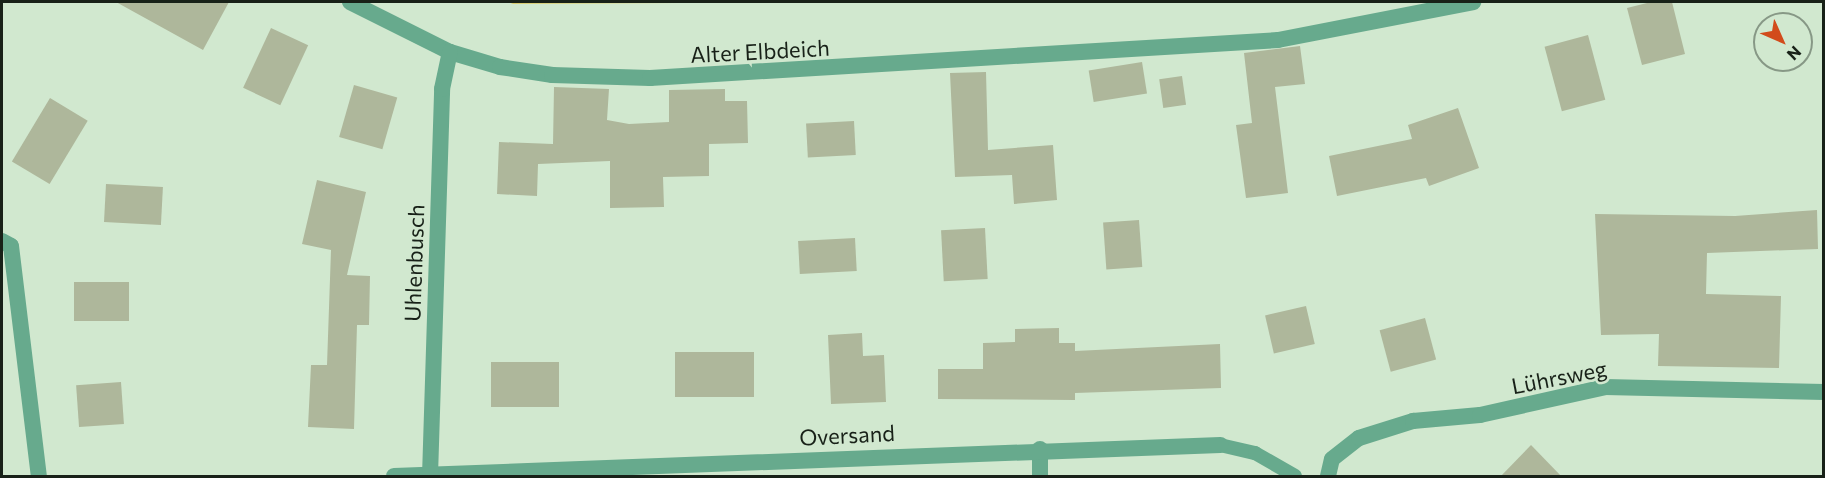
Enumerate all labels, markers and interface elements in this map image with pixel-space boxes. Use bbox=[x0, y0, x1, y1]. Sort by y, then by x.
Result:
north arrow bbox=[1753, 12, 1813, 72]
street label: Alter Elbdeich bbox=[690, 34, 830, 68]
text: N bbox=[1784, 43, 1806, 65]
street label: Uhlenbusch bbox=[399, 204, 429, 322]
street label: Lührsweg bbox=[1509, 355, 1609, 399]
street label: Oversand bbox=[799, 419, 895, 451]

